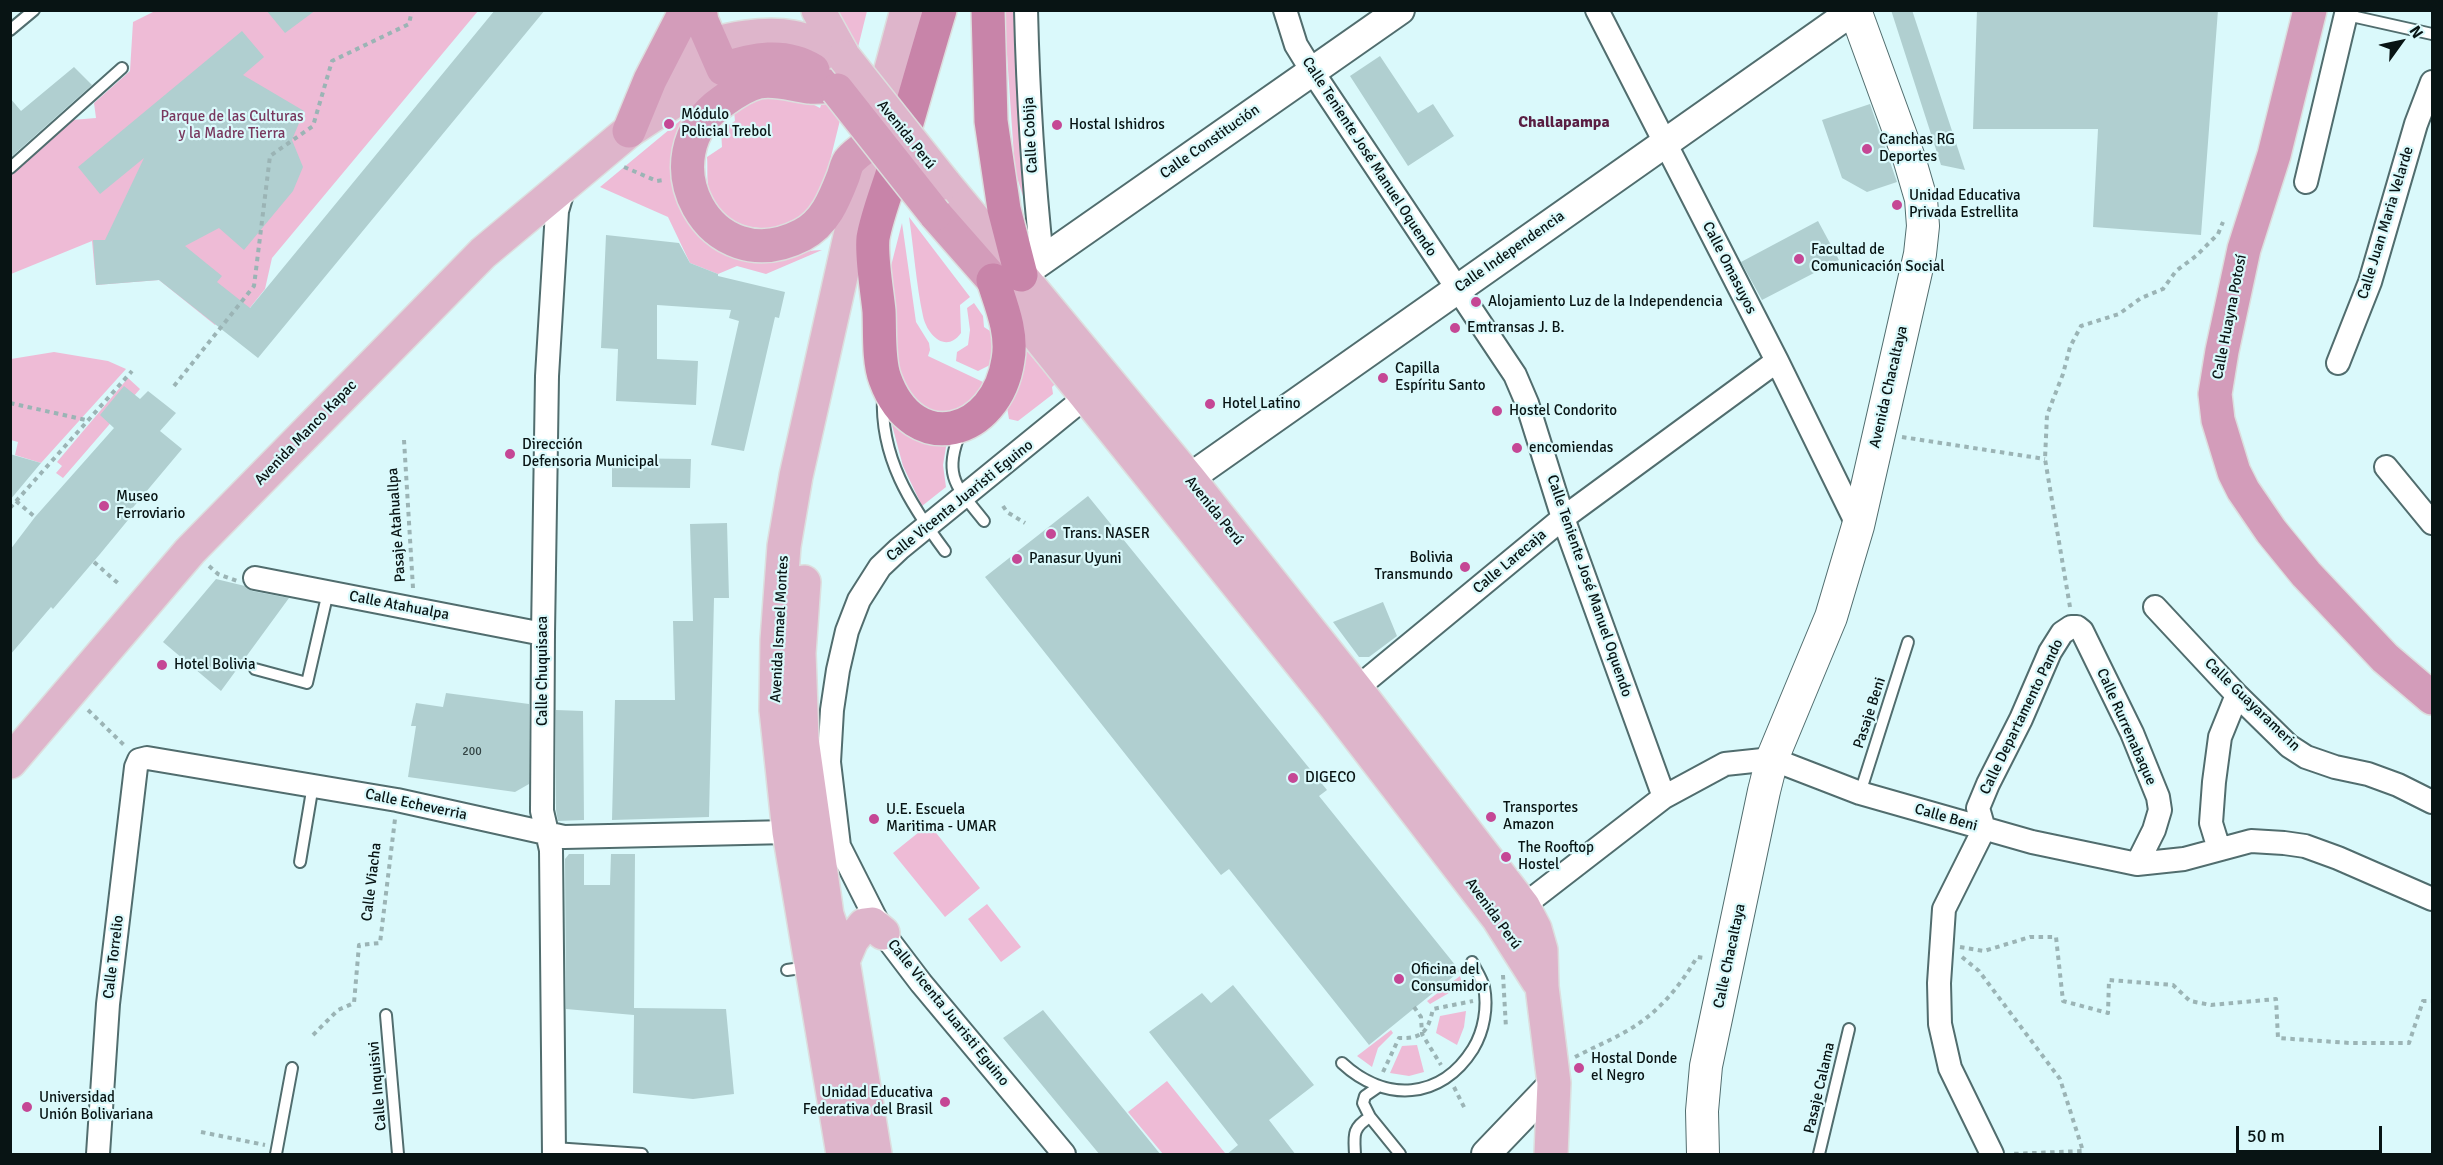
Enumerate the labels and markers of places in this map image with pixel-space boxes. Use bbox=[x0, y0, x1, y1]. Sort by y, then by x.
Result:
place label: Módulo Policial Trebol bbox=[681, 106, 771, 141]
place label: Hostal Ishidros bbox=[1069, 116, 1165, 134]
marker: Módulo Policial Trebol bbox=[662, 117, 676, 131]
marker: Hostal Ishidros bbox=[1050, 118, 1064, 132]
place label: Canchas RG Deportes bbox=[1879, 131, 1955, 166]
marker: Canchas RG Deportes bbox=[1860, 142, 1874, 156]
place label: Unidad Educativa Privada Estrellita bbox=[1909, 187, 2021, 222]
marker: Unidad Educativa Privada Estrellita bbox=[1890, 198, 1904, 212]
place label: Facultad de Comunicación Social bbox=[1811, 241, 1945, 276]
marker: Facultad de Comunicación Social bbox=[1792, 252, 1806, 266]
place label: Alojamiento Luz de la Independencia bbox=[1488, 293, 1723, 311]
marker: Alojamiento Luz de la Independencia bbox=[1469, 295, 1483, 309]
place label: Emtransas J. B. bbox=[1467, 319, 1565, 337]
marker: Emtransas J. B. bbox=[1448, 321, 1462, 335]
place label: Capilla Espíritu Santo bbox=[1395, 360, 1486, 395]
marker: Capilla Espíritu Santo bbox=[1376, 371, 1390, 385]
place label: Hotel Latino bbox=[1222, 395, 1301, 413]
marker: Hotel Latino bbox=[1203, 397, 1217, 411]
place label: Hostel Condorito bbox=[1509, 402, 1617, 420]
marker: Hostel Condorito bbox=[1490, 404, 1504, 418]
place label: Dirección Defensoria Municipal bbox=[522, 436, 659, 471]
place label: encomiendas bbox=[1529, 439, 1613, 457]
marker: encomiendas bbox=[1510, 441, 1524, 455]
marker: Dirección Defensoria Municipal bbox=[503, 447, 517, 461]
place label: Museo Ferroviario bbox=[116, 488, 185, 523]
marker: Museo Ferroviario bbox=[97, 499, 111, 513]
place label: Trans. NASER bbox=[1063, 525, 1150, 543]
marker: Trans. NASER bbox=[1044, 527, 1058, 541]
place label: Bolivia Transmundo bbox=[1374, 549, 1453, 584]
place label: Panasur Uyuni bbox=[1029, 550, 1122, 568]
marker: Panasur Uyuni bbox=[1010, 552, 1024, 566]
marker: Bolivia Transmundo bbox=[1458, 560, 1472, 574]
place label: Hotel Bolivia bbox=[174, 656, 256, 674]
marker: Hotel Bolivia bbox=[155, 658, 169, 672]
place label: DIGECO bbox=[1305, 769, 1356, 787]
marker: DIGECO bbox=[1286, 771, 1300, 785]
place label: Transportes Amazon bbox=[1503, 799, 1578, 834]
place label: U.E. Escuela Maritima - UMAR bbox=[886, 801, 997, 836]
marker: Transportes Amazon bbox=[1484, 810, 1498, 824]
marker: U.E. Escuela Maritima - UMAR bbox=[867, 812, 881, 826]
place label: The Rooftop Hostel bbox=[1518, 839, 1594, 874]
marker: The Rooftop Hostel bbox=[1499, 850, 1513, 864]
place label: Oficina del Consumidor bbox=[1411, 961, 1488, 996]
marker: Oficina del Consumidor bbox=[1392, 972, 1406, 986]
place label: Hostal Donde el Negro bbox=[1591, 1050, 1677, 1085]
marker: Hostal Donde el Negro bbox=[1572, 1061, 1586, 1075]
place label: Unidad Educativa Federativa del Brasil bbox=[803, 1084, 933, 1119]
place label: Universidad Unión Bolivariana bbox=[39, 1089, 153, 1124]
marker: Unidad Educativa Federativa del Brasil bbox=[938, 1095, 952, 1109]
marker: Universidad Unión Bolivariana bbox=[20, 1100, 34, 1114]

